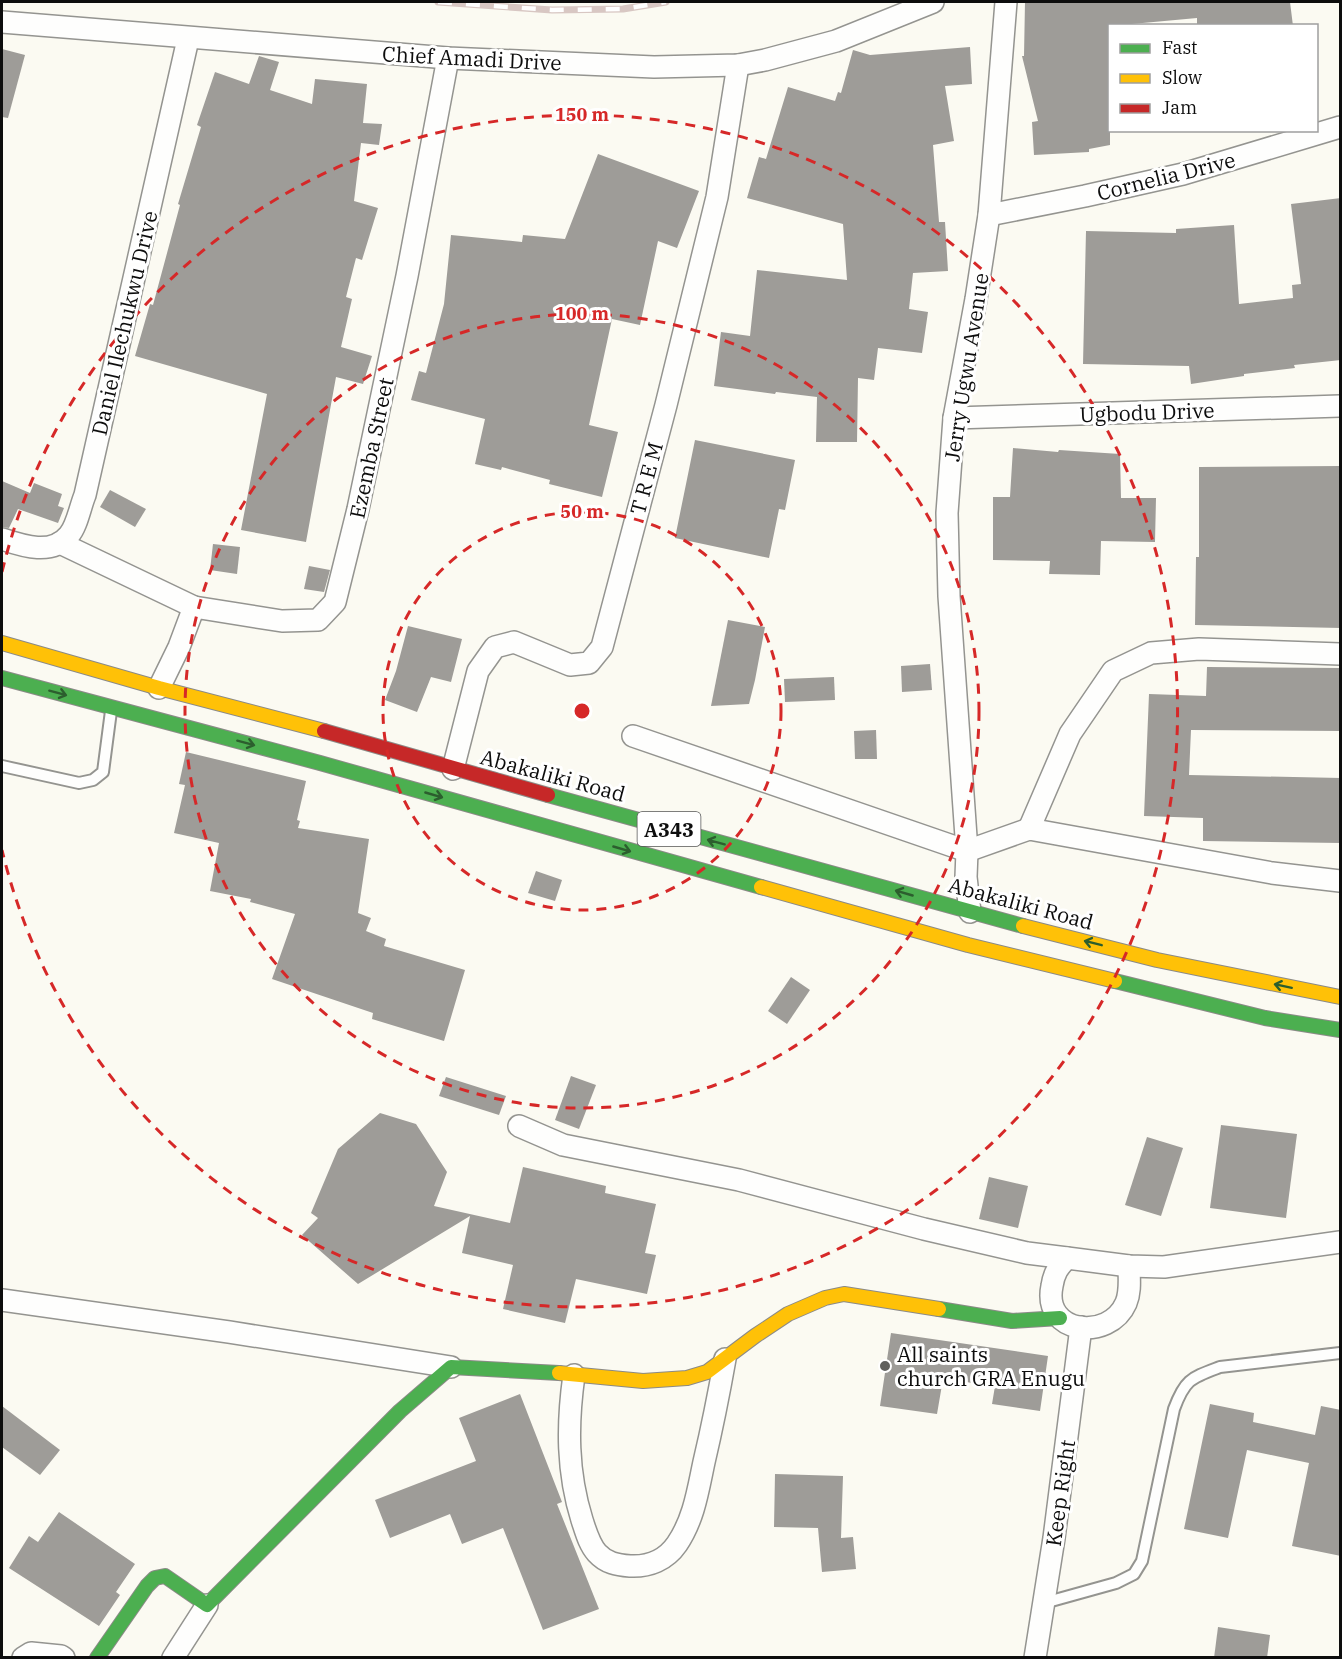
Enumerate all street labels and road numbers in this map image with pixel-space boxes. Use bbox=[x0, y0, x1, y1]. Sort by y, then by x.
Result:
street label: Chief Amadi Drive bbox=[381, 39, 563, 77]
street label: Cornelia Drive bbox=[1094, 145, 1238, 207]
street label: Daniel Ilechukwu Drive bbox=[84, 208, 164, 438]
street label: Jerry Ugwu Avenue bbox=[937, 271, 995, 463]
street label: Ezemba Street bbox=[342, 375, 400, 521]
street label: Ugbodu Drive bbox=[1079, 396, 1215, 428]
street label: T R E M bbox=[623, 439, 669, 517]
street label: Abakaliki Road bbox=[477, 742, 629, 808]
road number: A343 bbox=[638, 812, 700, 846]
street label: Abakaliki Road bbox=[945, 870, 1097, 936]
street label: Keep Right bbox=[1039, 1438, 1081, 1548]

